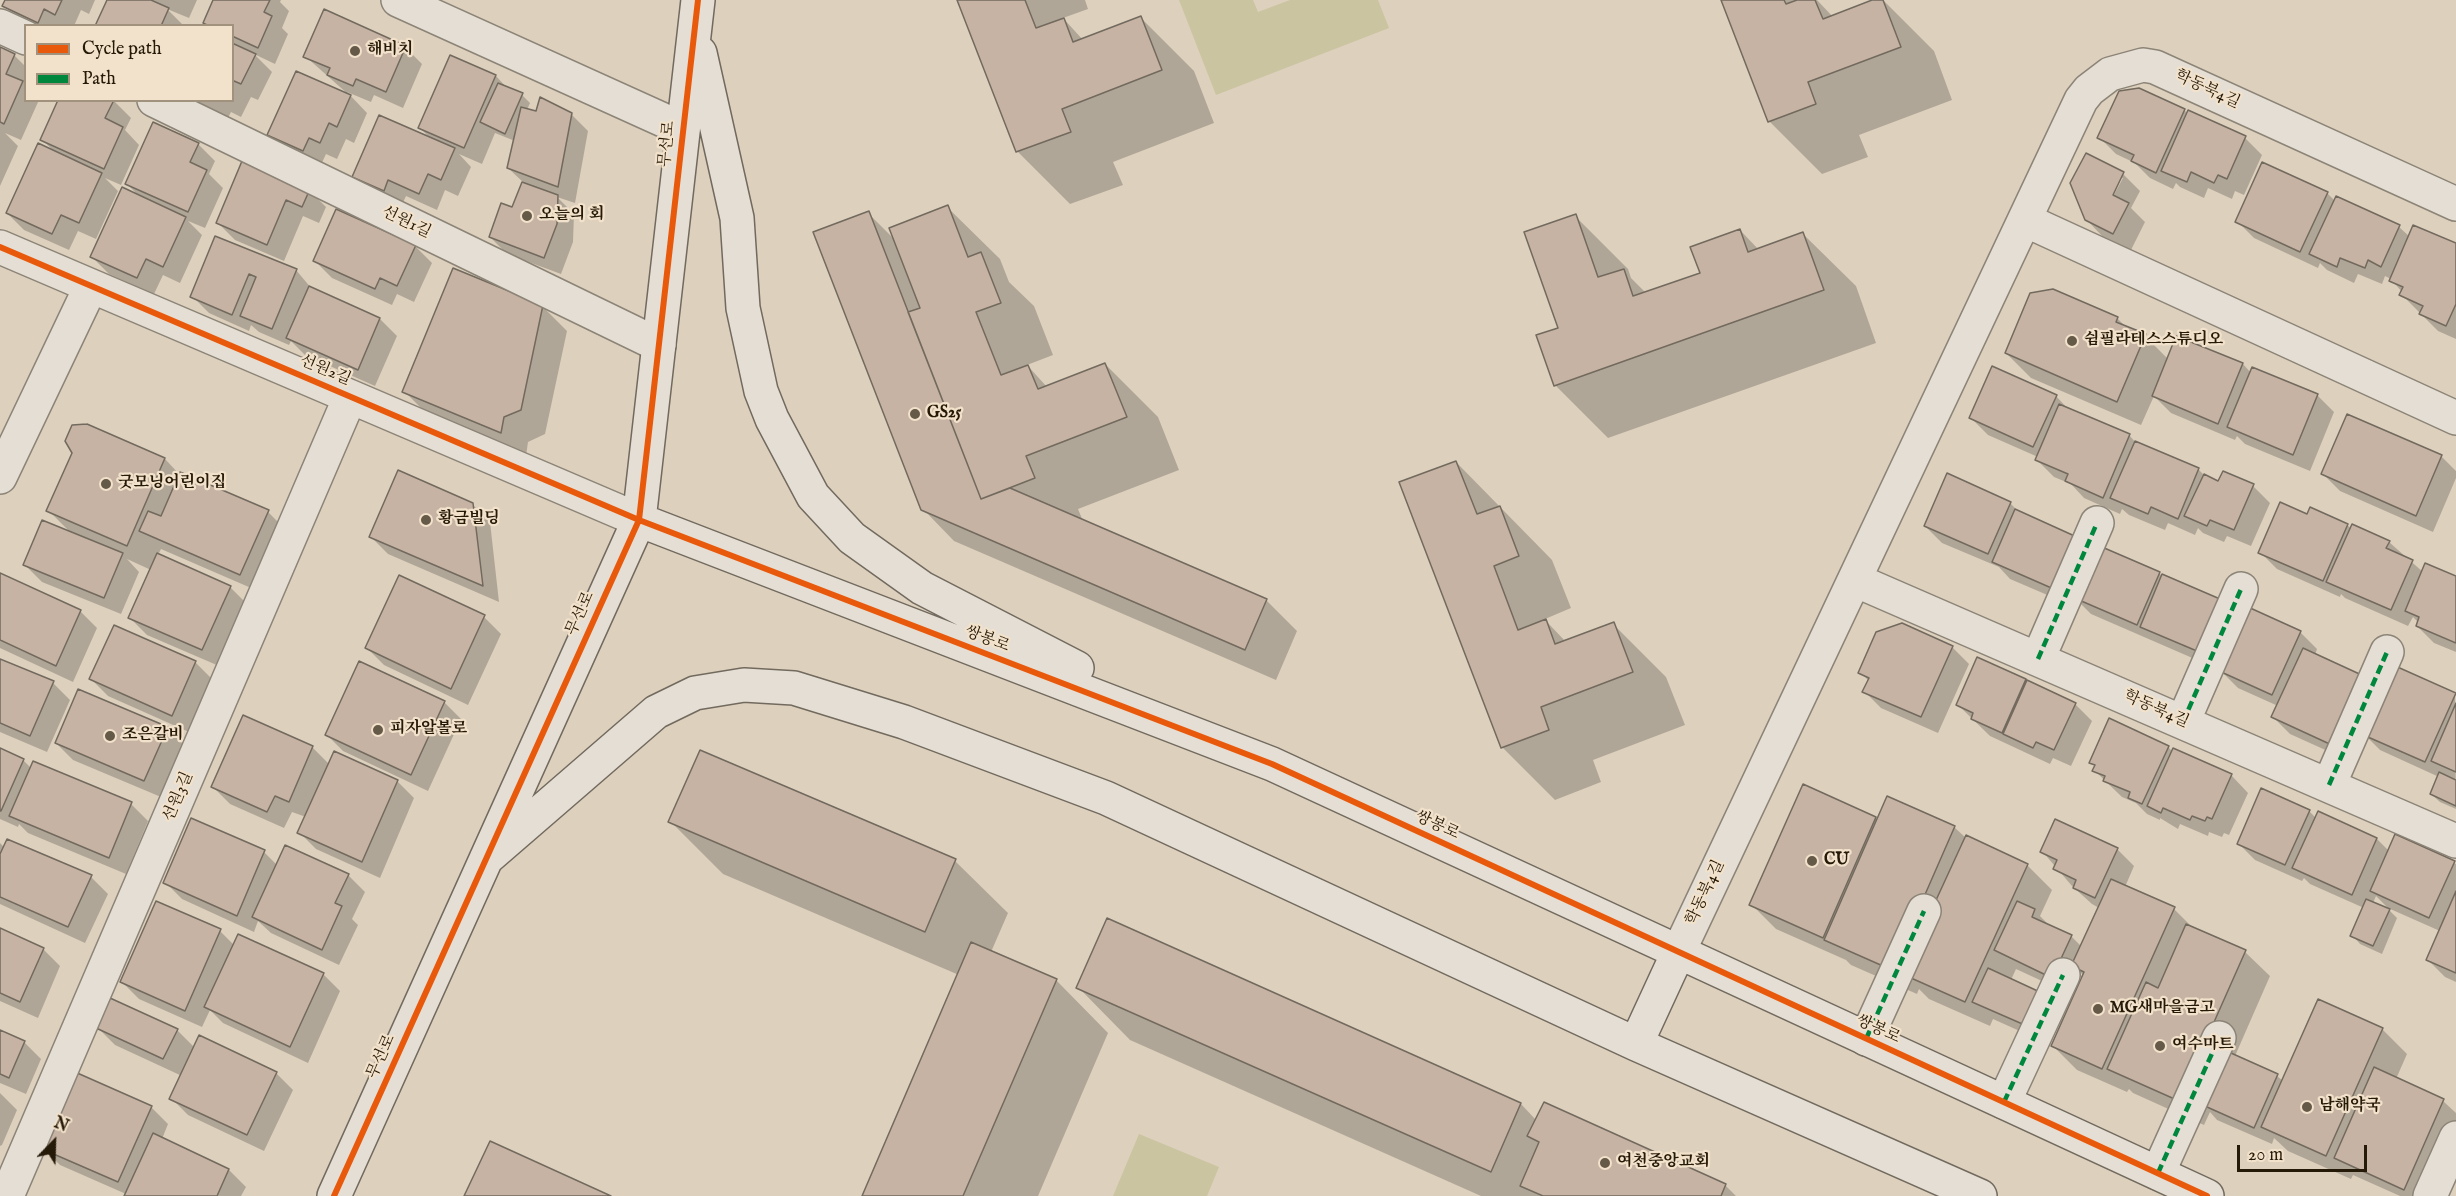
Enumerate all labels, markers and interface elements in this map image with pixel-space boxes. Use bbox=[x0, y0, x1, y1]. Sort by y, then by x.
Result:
legend bbox=[24, 24, 234, 102]
text: Cycle path bbox=[82, 38, 162, 61]
place label: 해비치 bbox=[367, 41, 413, 61]
marker: 해비치 bbox=[348, 44, 362, 58]
street label: 학동북4길 bbox=[2171, 67, 2243, 113]
text: Path bbox=[82, 68, 116, 91]
street label: 무선로 bbox=[656, 120, 680, 168]
street label: 선원1길 bbox=[378, 203, 434, 243]
place label: 오늘의 회 bbox=[539, 206, 604, 226]
marker: 오늘의 회 bbox=[520, 209, 534, 223]
place label: 쉼필라테스스튜디오 bbox=[2084, 331, 2223, 351]
marker: 쉼필라테스스튜디오 bbox=[2065, 334, 2079, 348]
street label: 선원2길 bbox=[296, 352, 354, 390]
place label: GS25 bbox=[927, 404, 961, 424]
marker: GS25 bbox=[908, 407, 922, 421]
place label: 굿모닝어린이집 bbox=[118, 474, 226, 494]
marker: 굿모닝어린이집 bbox=[99, 477, 113, 491]
place label: 황금빌딩 bbox=[438, 510, 500, 530]
marker: 황금빌딩 bbox=[419, 513, 433, 527]
street label: 무선로 bbox=[563, 589, 599, 639]
street label: 쌍봉로 bbox=[962, 623, 1012, 657]
street label: 학동북4길 bbox=[2120, 687, 2192, 733]
place label: 피자알볼로 bbox=[390, 720, 467, 740]
marker: 피자알볼로 bbox=[371, 723, 385, 737]
place label: 조은갈비 bbox=[122, 726, 184, 746]
marker: 조은갈비 bbox=[103, 729, 117, 743]
street label: 선원3길 bbox=[160, 769, 198, 825]
street label: 쌍봉로 bbox=[1412, 808, 1462, 844]
place label: CU bbox=[1824, 851, 1849, 871]
marker: CU bbox=[1805, 854, 1819, 868]
street label: 학동북4길 bbox=[1683, 857, 1729, 929]
place label: MG새마을금고 bbox=[2110, 999, 2215, 1019]
marker: MG새마을금고 bbox=[2091, 1002, 2105, 1016]
street label: 쌍봉로 bbox=[1853, 1012, 1903, 1048]
street label: 무선로 bbox=[364, 1032, 400, 1082]
place label: 여수마트 bbox=[2172, 1036, 2234, 1056]
marker: 여수마트 bbox=[2153, 1039, 2167, 1053]
place label: 남해약국 bbox=[2319, 1097, 2381, 1117]
marker: 남해약국 bbox=[2300, 1100, 2314, 1114]
north arrow bbox=[24, 1112, 84, 1172]
text: N bbox=[51, 1114, 71, 1137]
scale bar bbox=[2240, 1133, 2370, 1171]
text: 20 m bbox=[2248, 1144, 2283, 1167]
place label: 여천중앙교회 bbox=[1617, 1153, 1710, 1173]
marker: 여천중앙교회 bbox=[1598, 1156, 1612, 1170]

